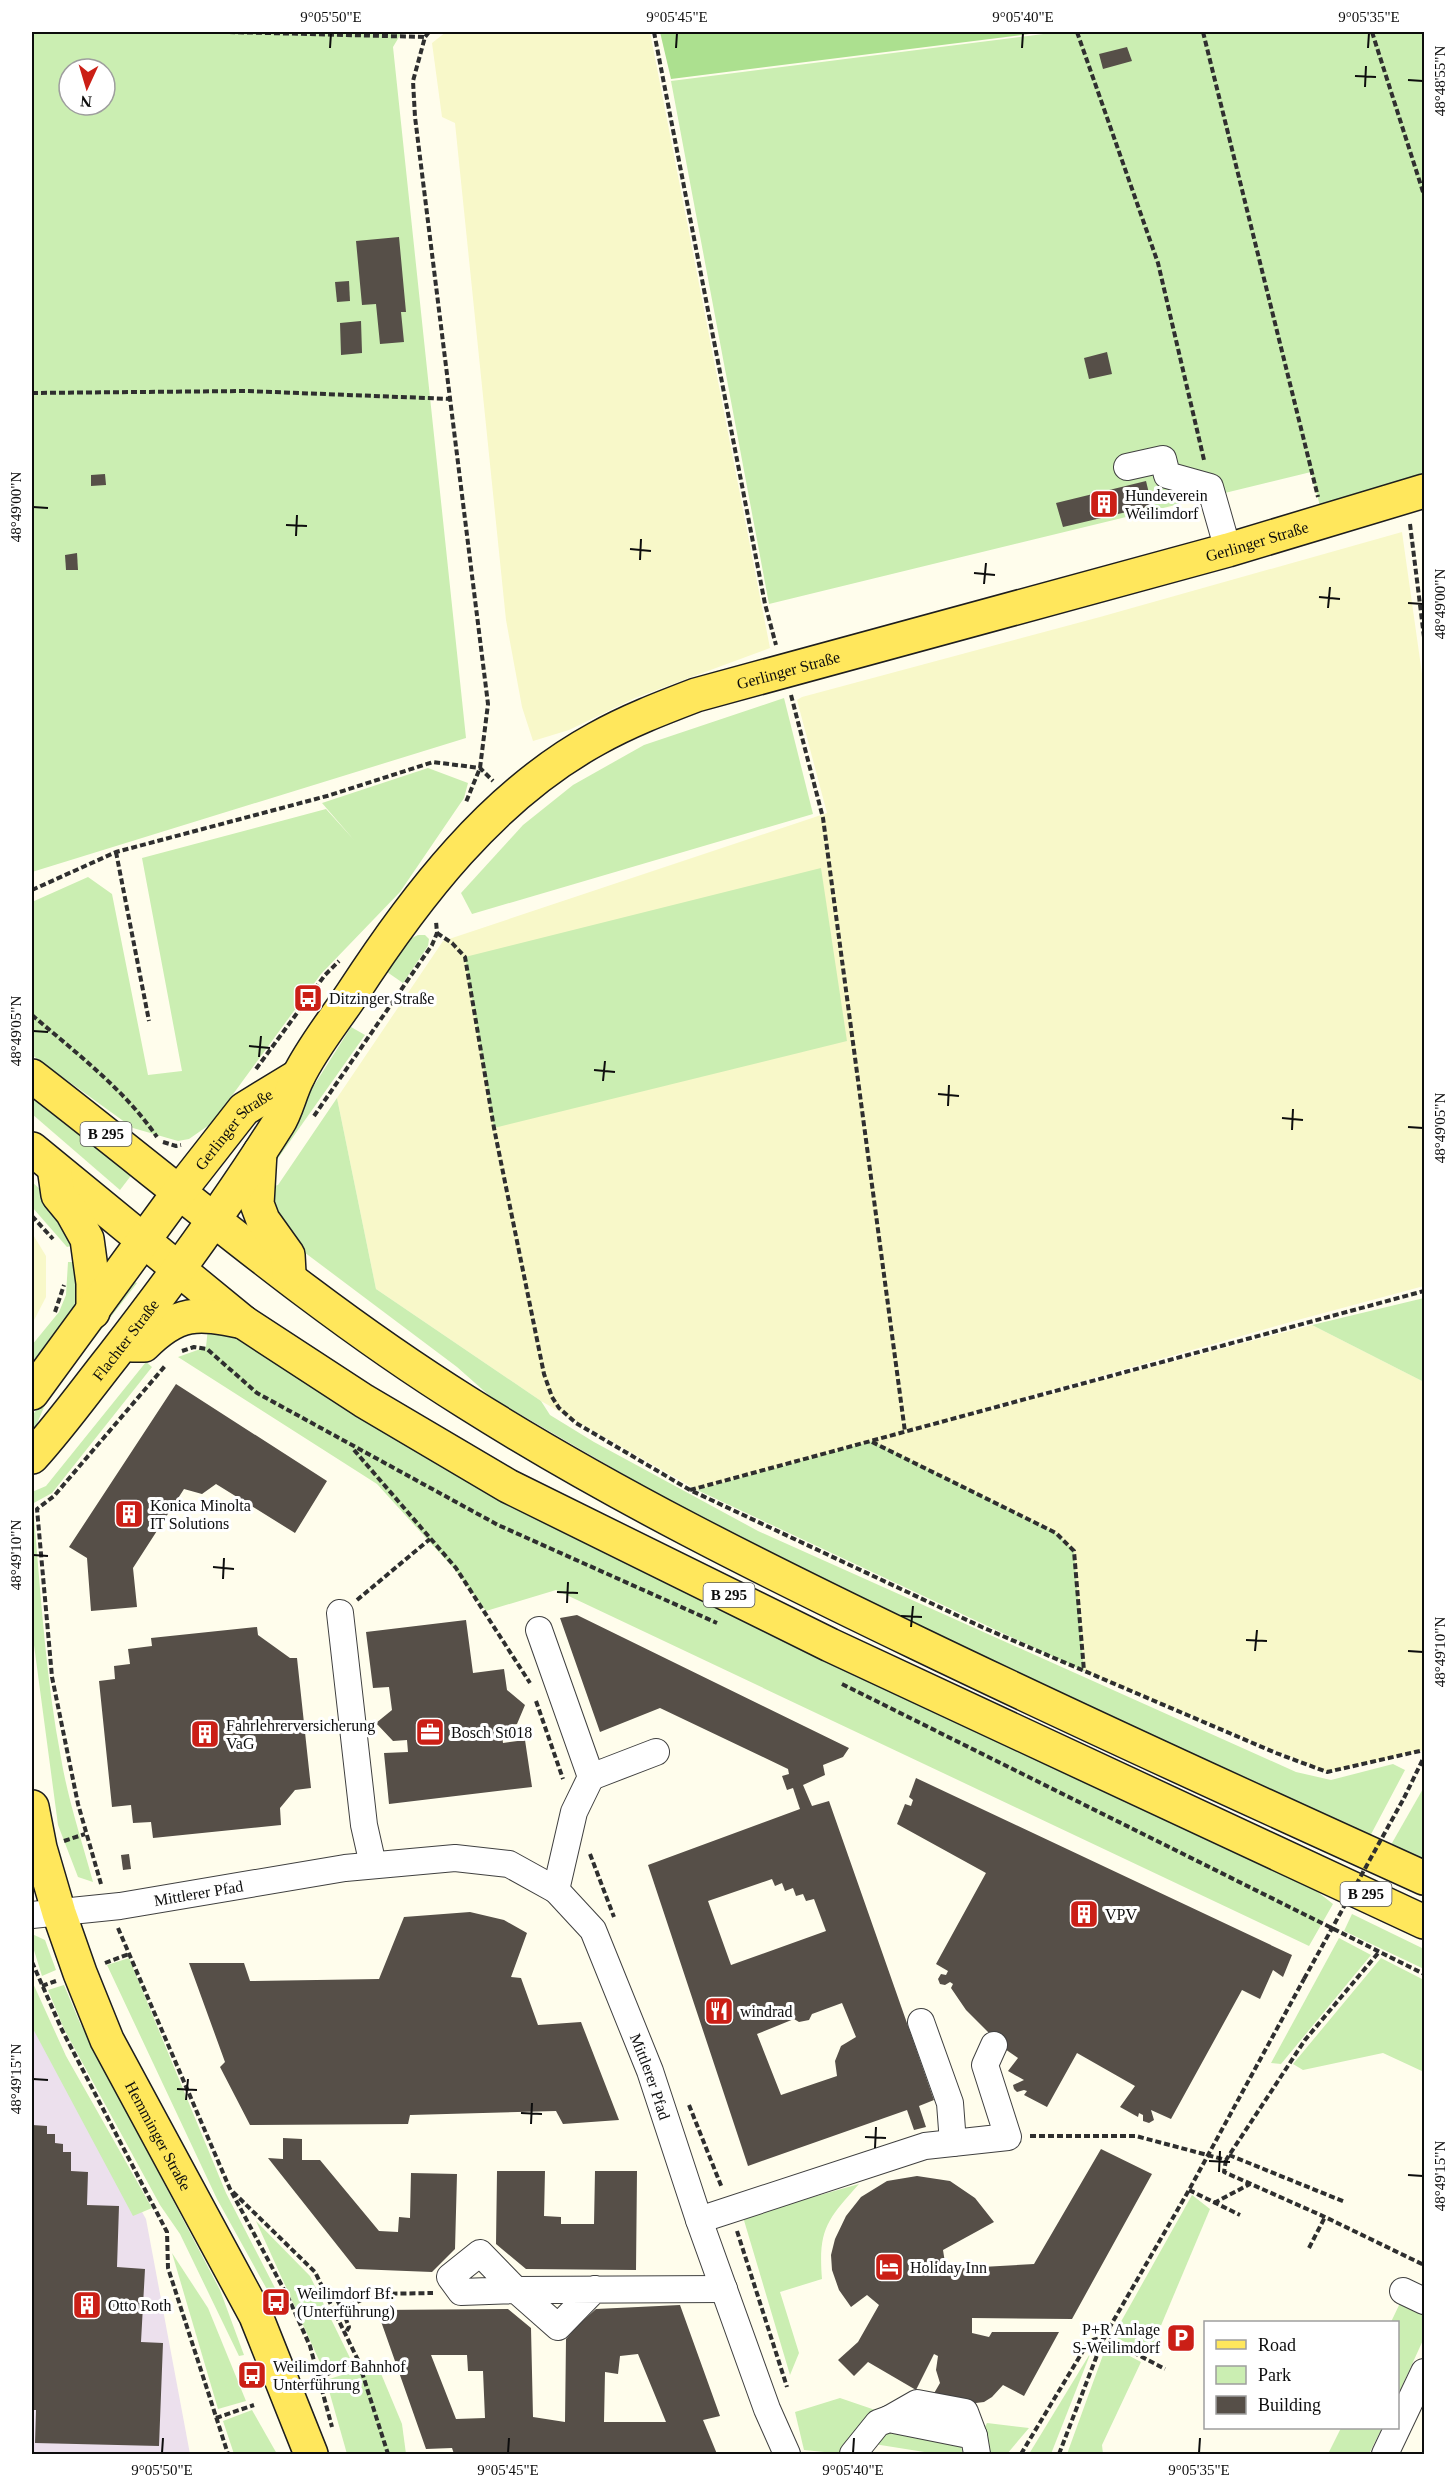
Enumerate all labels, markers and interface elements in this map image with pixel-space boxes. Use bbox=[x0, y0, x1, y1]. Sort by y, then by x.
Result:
text: 9°05'50"E bbox=[300, 9, 362, 25]
text: 9°05'45"E bbox=[646, 9, 708, 25]
text: 9°05'40"E bbox=[992, 9, 1054, 25]
text: 9°05'35"E bbox=[1338, 9, 1400, 25]
text: 48°48'55"N bbox=[1432, 46, 1448, 116]
north arrow bbox=[57, 57, 117, 117]
text: N bbox=[79, 93, 92, 110]
text: 48°49'00"N bbox=[8, 472, 24, 542]
place label: Hundeverein Weilimdorf bbox=[1125, 487, 1208, 522]
building icon: Hundeverein Weilimdorf bbox=[1088, 488, 1120, 520]
street label: Gerlinger Straße bbox=[1204, 518, 1310, 564]
text: 48°49'00"N bbox=[1432, 569, 1448, 639]
street label: Gerlinger Straße bbox=[735, 648, 842, 692]
bus stop icon: Ditzinger Straße bbox=[292, 982, 324, 1014]
place label: Ditzinger Straße bbox=[329, 990, 434, 1008]
text: 48°49'05"N bbox=[8, 996, 24, 1066]
street label: Gerlinger Straße bbox=[191, 1085, 275, 1173]
text: 48°49'05"N bbox=[1432, 1093, 1448, 1163]
road number: B 295 bbox=[80, 1122, 132, 1146]
street label: Flachter Straße bbox=[89, 1296, 162, 1383]
place label: Konica Minolta IT Solutions bbox=[150, 1497, 251, 1532]
building icon: Konica Minolta IT Solutions bbox=[113, 1498, 145, 1530]
text: 48°49'10"N bbox=[8, 1520, 24, 1590]
road number: B 295 bbox=[704, 1583, 754, 1607]
text: 48°49'10"N bbox=[1432, 1617, 1448, 1687]
office icon: Bosch St018 bbox=[414, 1716, 446, 1748]
place label: Fahrlehrerversicherung VaG bbox=[226, 1717, 375, 1752]
building icon: Fahrlehrerversicherung VaG bbox=[189, 1718, 221, 1750]
place label: Bosch St018 bbox=[451, 1724, 532, 1741]
street label: Mittlerer Pfad bbox=[153, 1877, 244, 1909]
road number: B 295 bbox=[1340, 1882, 1392, 1906]
building icon: VPV bbox=[1068, 1898, 1100, 1930]
place label: VPV bbox=[1105, 1906, 1137, 1923]
restaurant icon: windrad bbox=[703, 1995, 735, 2027]
place label: windrad bbox=[740, 2003, 792, 2020]
street label: Mittlerer Pfad bbox=[627, 2031, 674, 2122]
text: 48°49'15"N bbox=[8, 2044, 24, 2114]
street label: Hemminger Straße bbox=[122, 2078, 195, 2193]
text: 48°49'15"N bbox=[1432, 2141, 1448, 2211]
hotel icon: Holiday Inn bbox=[873, 2251, 905, 2283]
place label: Holiday Inn bbox=[910, 2259, 987, 2277]
place label: Weilimdorf Bf. (Unterführung) bbox=[297, 2285, 395, 2321]
bus stop icon: Weilimdorf Bf. (Unterführung) bbox=[260, 2286, 292, 2318]
building icon: Otto Roth bbox=[71, 2289, 103, 2321]
place label: Otto Roth bbox=[108, 2297, 172, 2314]
place label: P+R Anlage S-Weilimdorf bbox=[1072, 2321, 1161, 2356]
legend bbox=[1204, 2321, 1399, 2429]
parking icon: P+R Anlage S-Weilimdorf bbox=[1165, 2322, 1197, 2354]
text: Road bbox=[1258, 2335, 1296, 2355]
place label: Weilimdorf Bahnhof Unterführung bbox=[273, 2358, 406, 2394]
bus stop icon: Weilimdorf Bahnhof Unterführung bbox=[236, 2359, 268, 2391]
text: Park bbox=[1258, 2365, 1291, 2385]
text: Building bbox=[1258, 2395, 1321, 2415]
text: 9°05'50"E bbox=[131, 2462, 193, 2478]
text: 9°05'45"E bbox=[477, 2462, 539, 2478]
text: 9°05'40"E bbox=[822, 2462, 884, 2478]
text: 9°05'35"E bbox=[1168, 2462, 1230, 2478]

